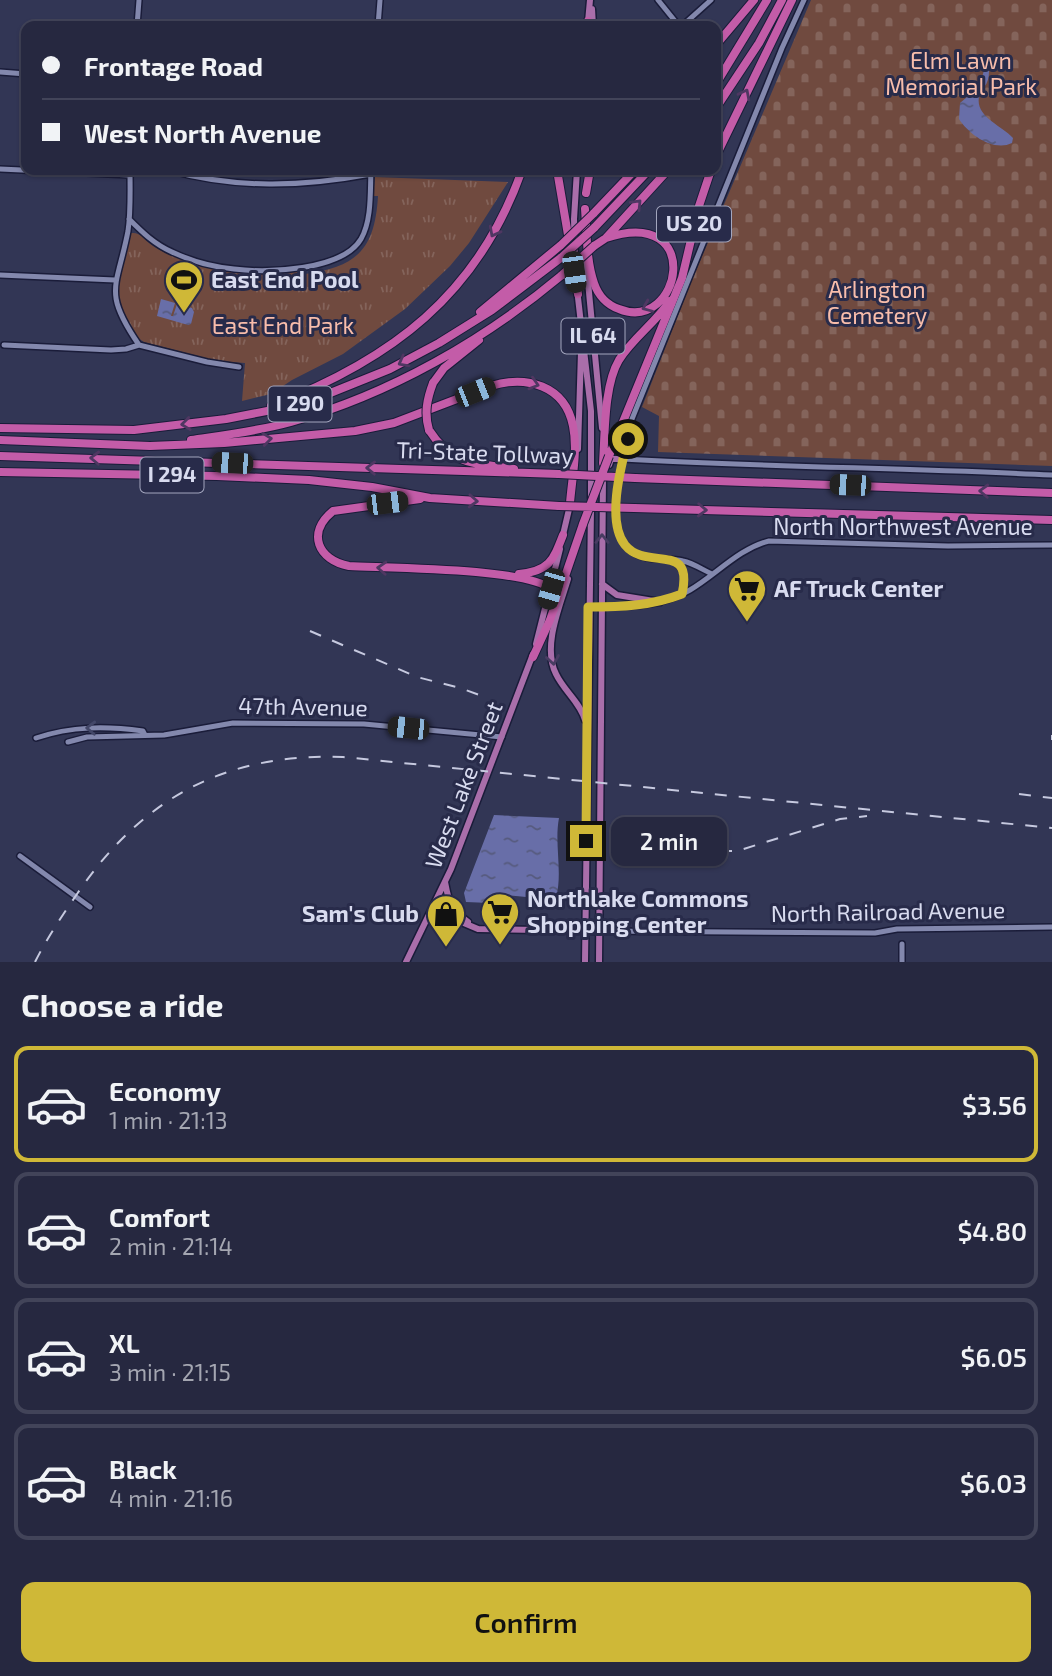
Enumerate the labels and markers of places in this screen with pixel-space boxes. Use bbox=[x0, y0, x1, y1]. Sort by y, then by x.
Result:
sports icon: East End Pool bbox=[163, 259, 205, 314]
place label: East End Pool bbox=[211, 265, 359, 293]
supermarket icon: AF Truck Center bbox=[726, 568, 768, 623]
place label: AF Truck Center bbox=[774, 574, 944, 602]
place label: Northlake Commons Shopping Center bbox=[527, 884, 749, 938]
supermarket icon: Northlake Commons Shopping Center bbox=[479, 891, 521, 946]
shop icon: Sam's Club bbox=[425, 893, 467, 948]
place label: Sam's Club bbox=[302, 899, 419, 927]

